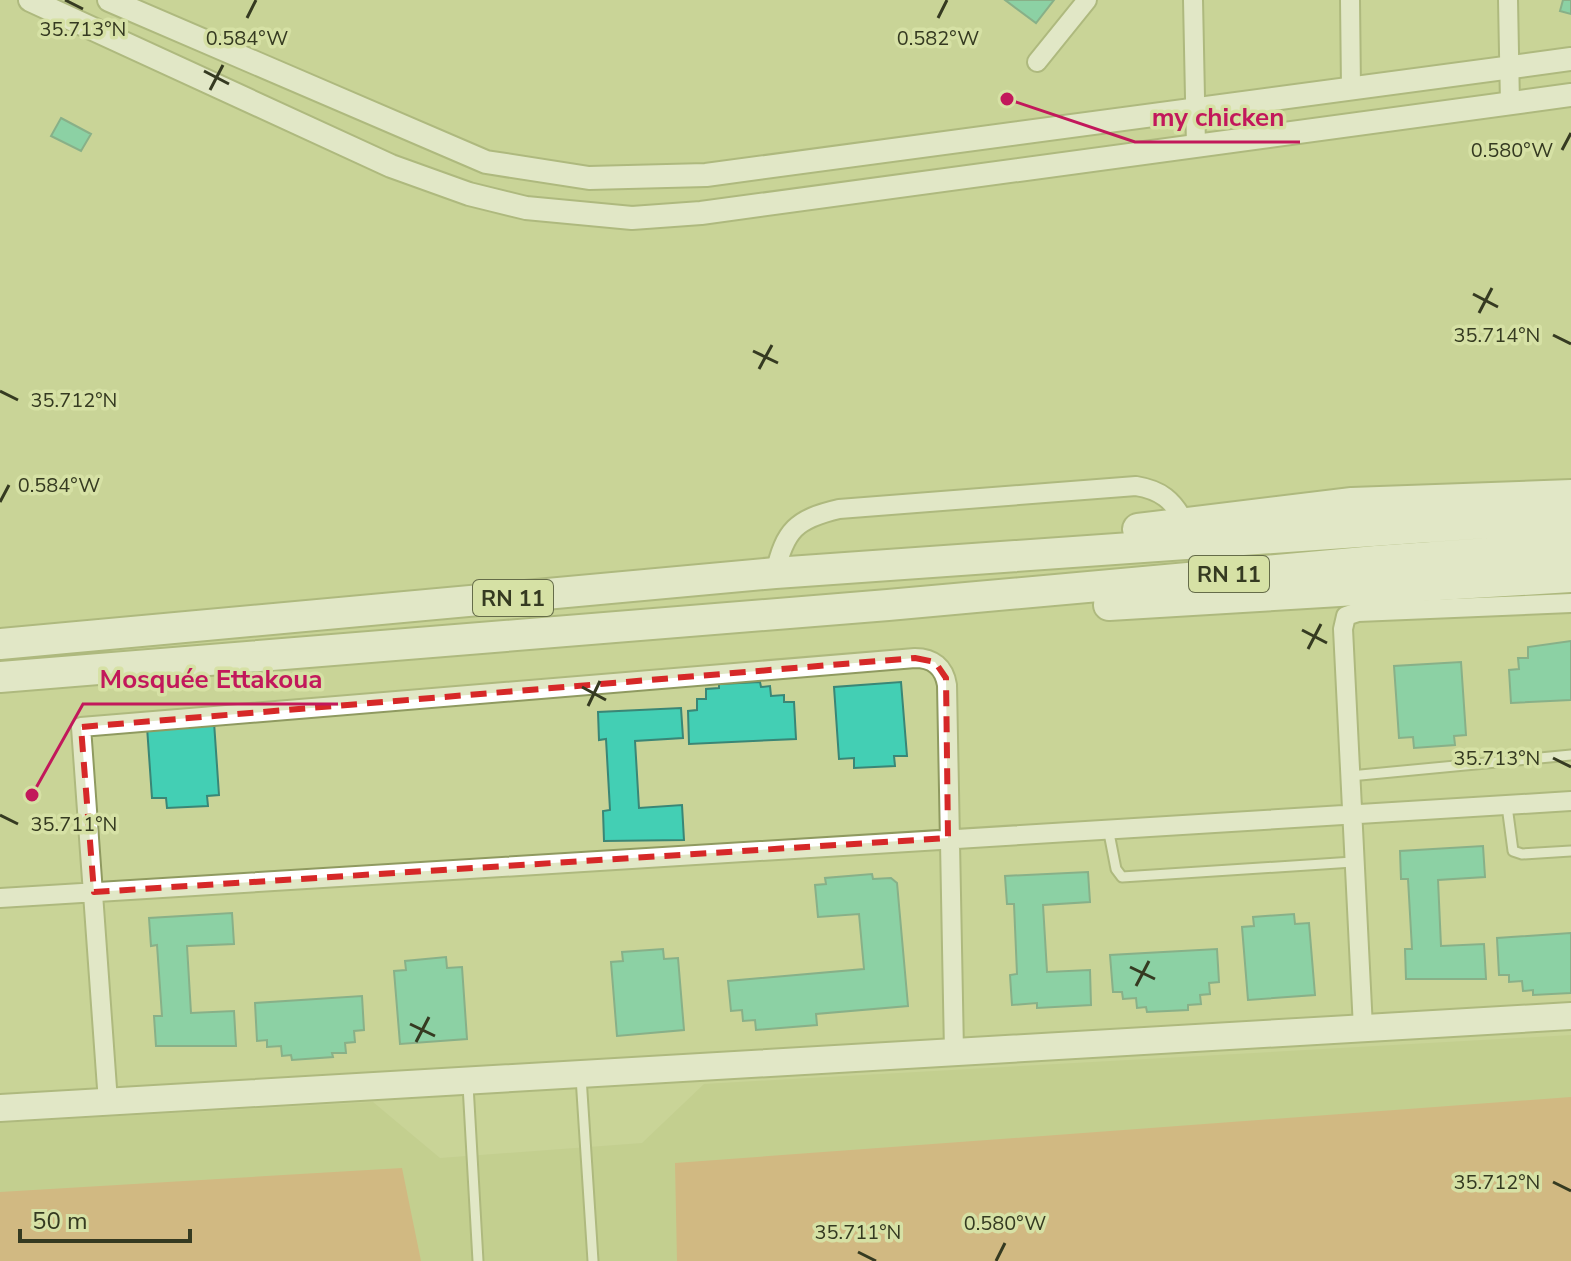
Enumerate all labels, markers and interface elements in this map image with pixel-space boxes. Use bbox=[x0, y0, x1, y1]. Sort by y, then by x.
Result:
text: 35.713°N bbox=[40, 16, 126, 43]
text: 0.584°W bbox=[206, 25, 288, 52]
text: 0.582°W bbox=[897, 25, 979, 52]
callout: my chicken bbox=[1135, 92, 1300, 142]
text: my chicken bbox=[1152, 100, 1284, 135]
text: 0.580°W bbox=[1471, 137, 1553, 164]
text: 35.714°N bbox=[1454, 322, 1540, 349]
text: 35.712°N bbox=[31, 387, 117, 414]
text: 0.584°W bbox=[18, 472, 100, 499]
road number: RN 11 bbox=[1189, 556, 1269, 592]
road number: RN 11 bbox=[473, 580, 553, 616]
callout: Mosquée Ettakoua bbox=[83, 654, 338, 704]
text: Mosquée Ettakoua bbox=[100, 662, 322, 697]
text: 35.713°N bbox=[1454, 745, 1540, 772]
text: 35.711°N bbox=[31, 811, 117, 838]
text: 35.712°N bbox=[1454, 1169, 1540, 1196]
scale bar bbox=[20, 1193, 190, 1243]
text: 50 m bbox=[32, 1205, 88, 1237]
text: 0.580°W bbox=[964, 1210, 1046, 1237]
text: 35.711°N bbox=[815, 1219, 901, 1246]

